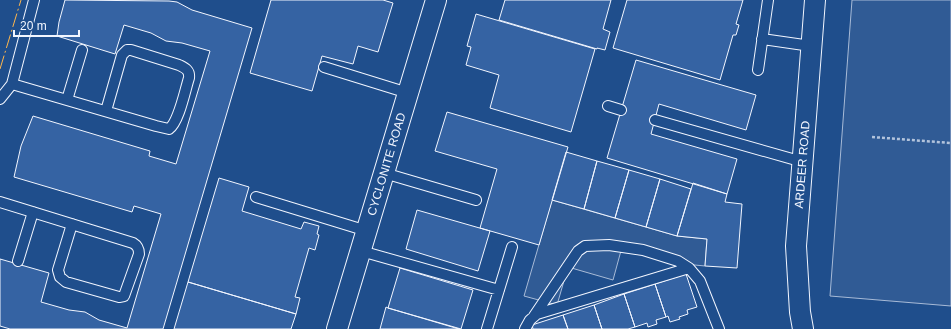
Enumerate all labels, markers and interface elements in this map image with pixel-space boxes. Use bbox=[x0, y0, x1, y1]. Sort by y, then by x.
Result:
scale bar bbox=[14, 12, 79, 38]
text: 20 m bbox=[20, 19, 47, 33]
street label: CYCLONITE ROAD bbox=[364, 111, 409, 217]
street label: ARDEER ROAD bbox=[792, 120, 813, 209]

